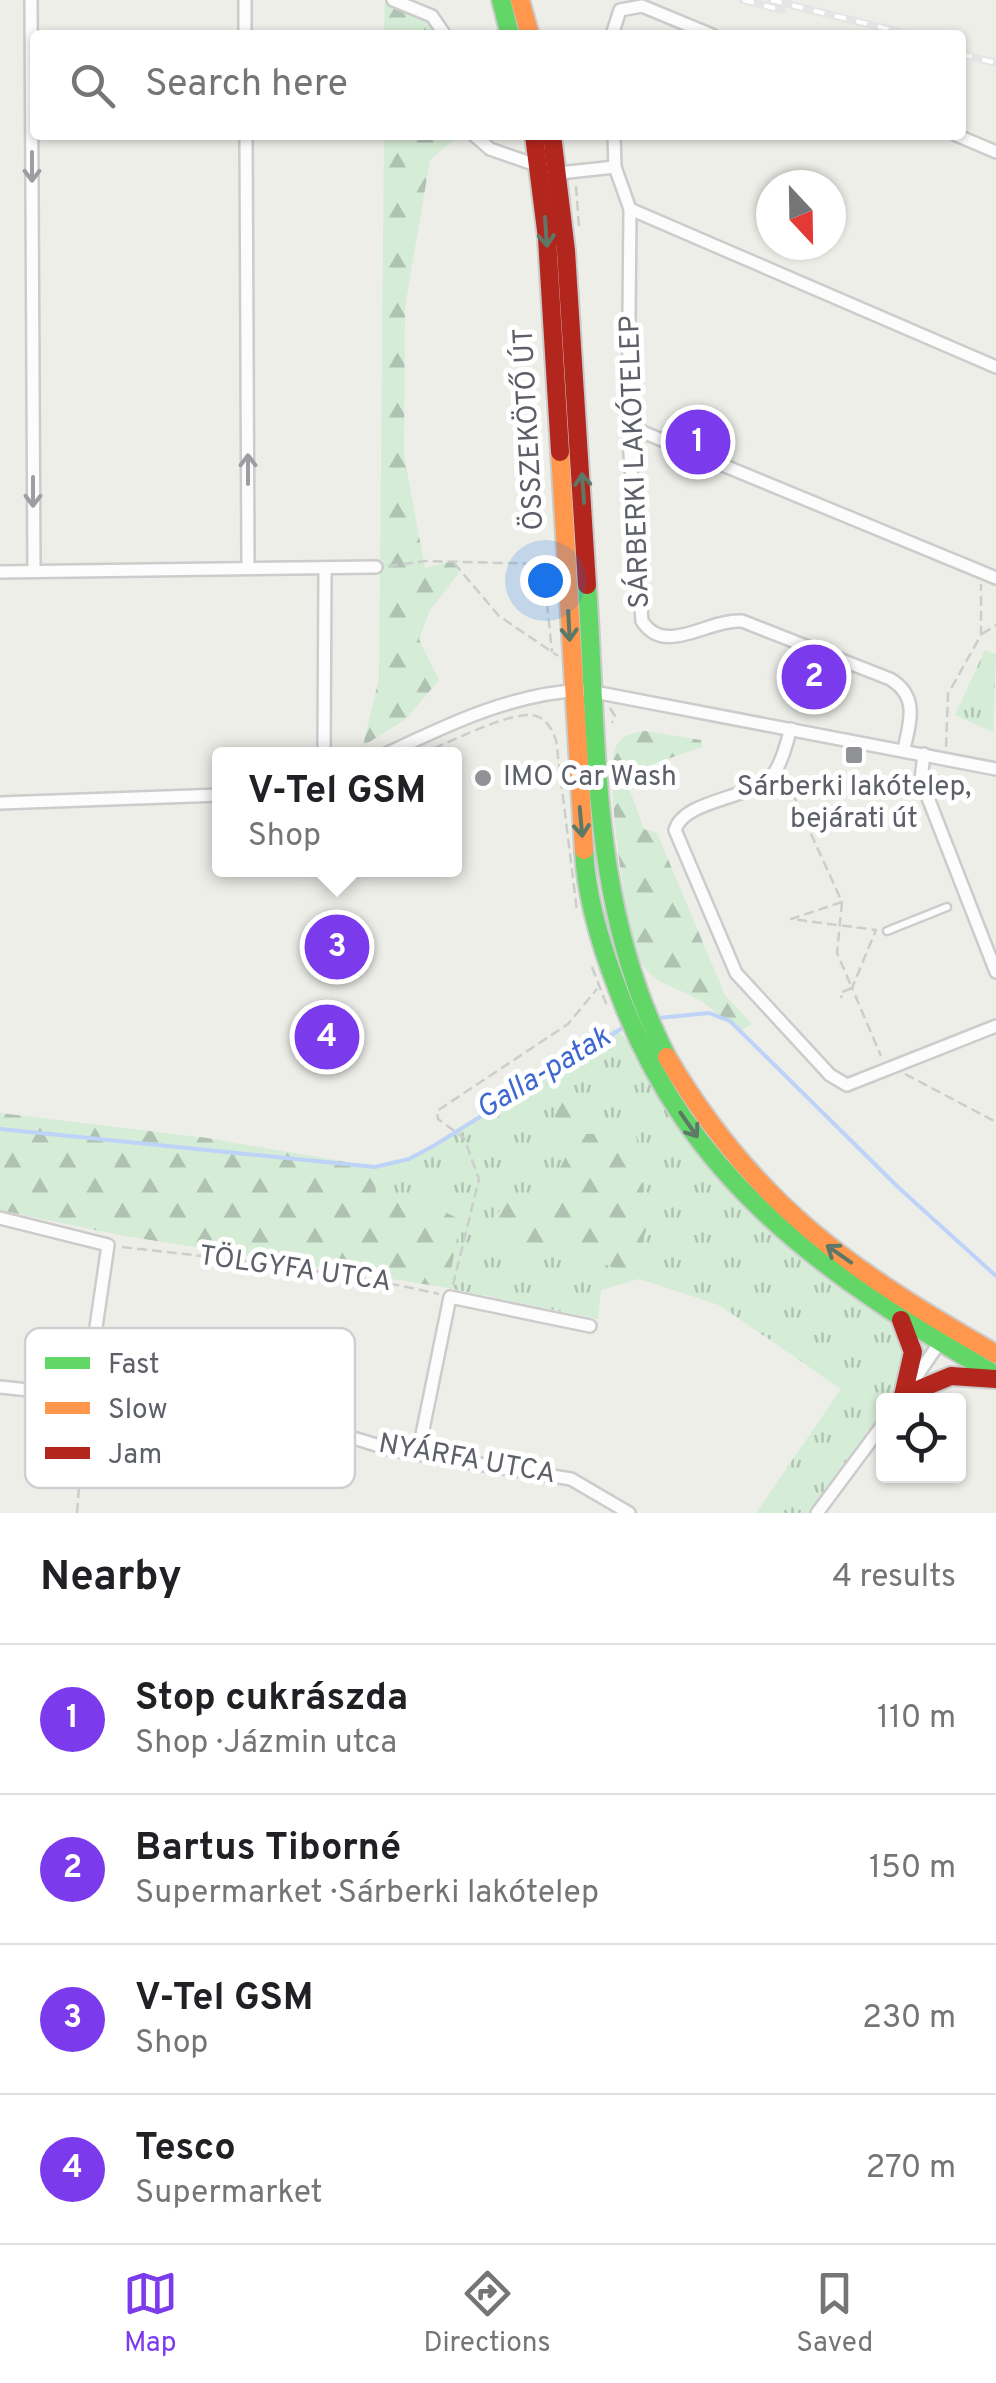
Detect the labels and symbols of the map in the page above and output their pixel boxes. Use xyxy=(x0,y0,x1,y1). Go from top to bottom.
one-way arrow xyxy=(22,150,42,183)
north arrow xyxy=(756,170,846,260)
one-way arrow xyxy=(537,215,556,247)
street label: SÁRBERKI LAKÓTELEP xyxy=(611,315,659,609)
street label: ÖSSZEKÖTŐ ÚT xyxy=(505,327,553,531)
pin: 1 xyxy=(666,404,730,480)
one-way arrow xyxy=(238,454,258,486)
one-way arrow xyxy=(573,472,592,504)
one-way arrow xyxy=(24,476,42,508)
your location xyxy=(520,555,571,606)
one-way arrow xyxy=(560,609,579,641)
pin: 2 xyxy=(782,640,846,714)
marker: Sárberki lakótelep, bejárati út xyxy=(843,744,865,766)
place label: IMO Car Wash xyxy=(503,760,677,796)
marker: IMO Car Wash xyxy=(472,767,494,789)
place label: Sárberki lakótelep, bejárati út xyxy=(737,770,971,838)
one-way arrow xyxy=(572,806,591,838)
pin: 3 xyxy=(304,910,370,984)
pin: 4 xyxy=(294,1000,360,1074)
water label: Galla-patak xyxy=(470,1019,618,1128)
one-way arrow xyxy=(678,1111,699,1139)
street label: TÖLGYFA UTCA xyxy=(196,1237,394,1301)
one-way arrow xyxy=(826,1244,854,1265)
legend xyxy=(25,1328,355,1488)
text: Fast xyxy=(108,1348,160,1384)
text: Slow xyxy=(108,1393,167,1429)
street label: NYÁRFA UTCA xyxy=(376,1425,559,1493)
text: Jam xyxy=(108,1438,162,1474)

